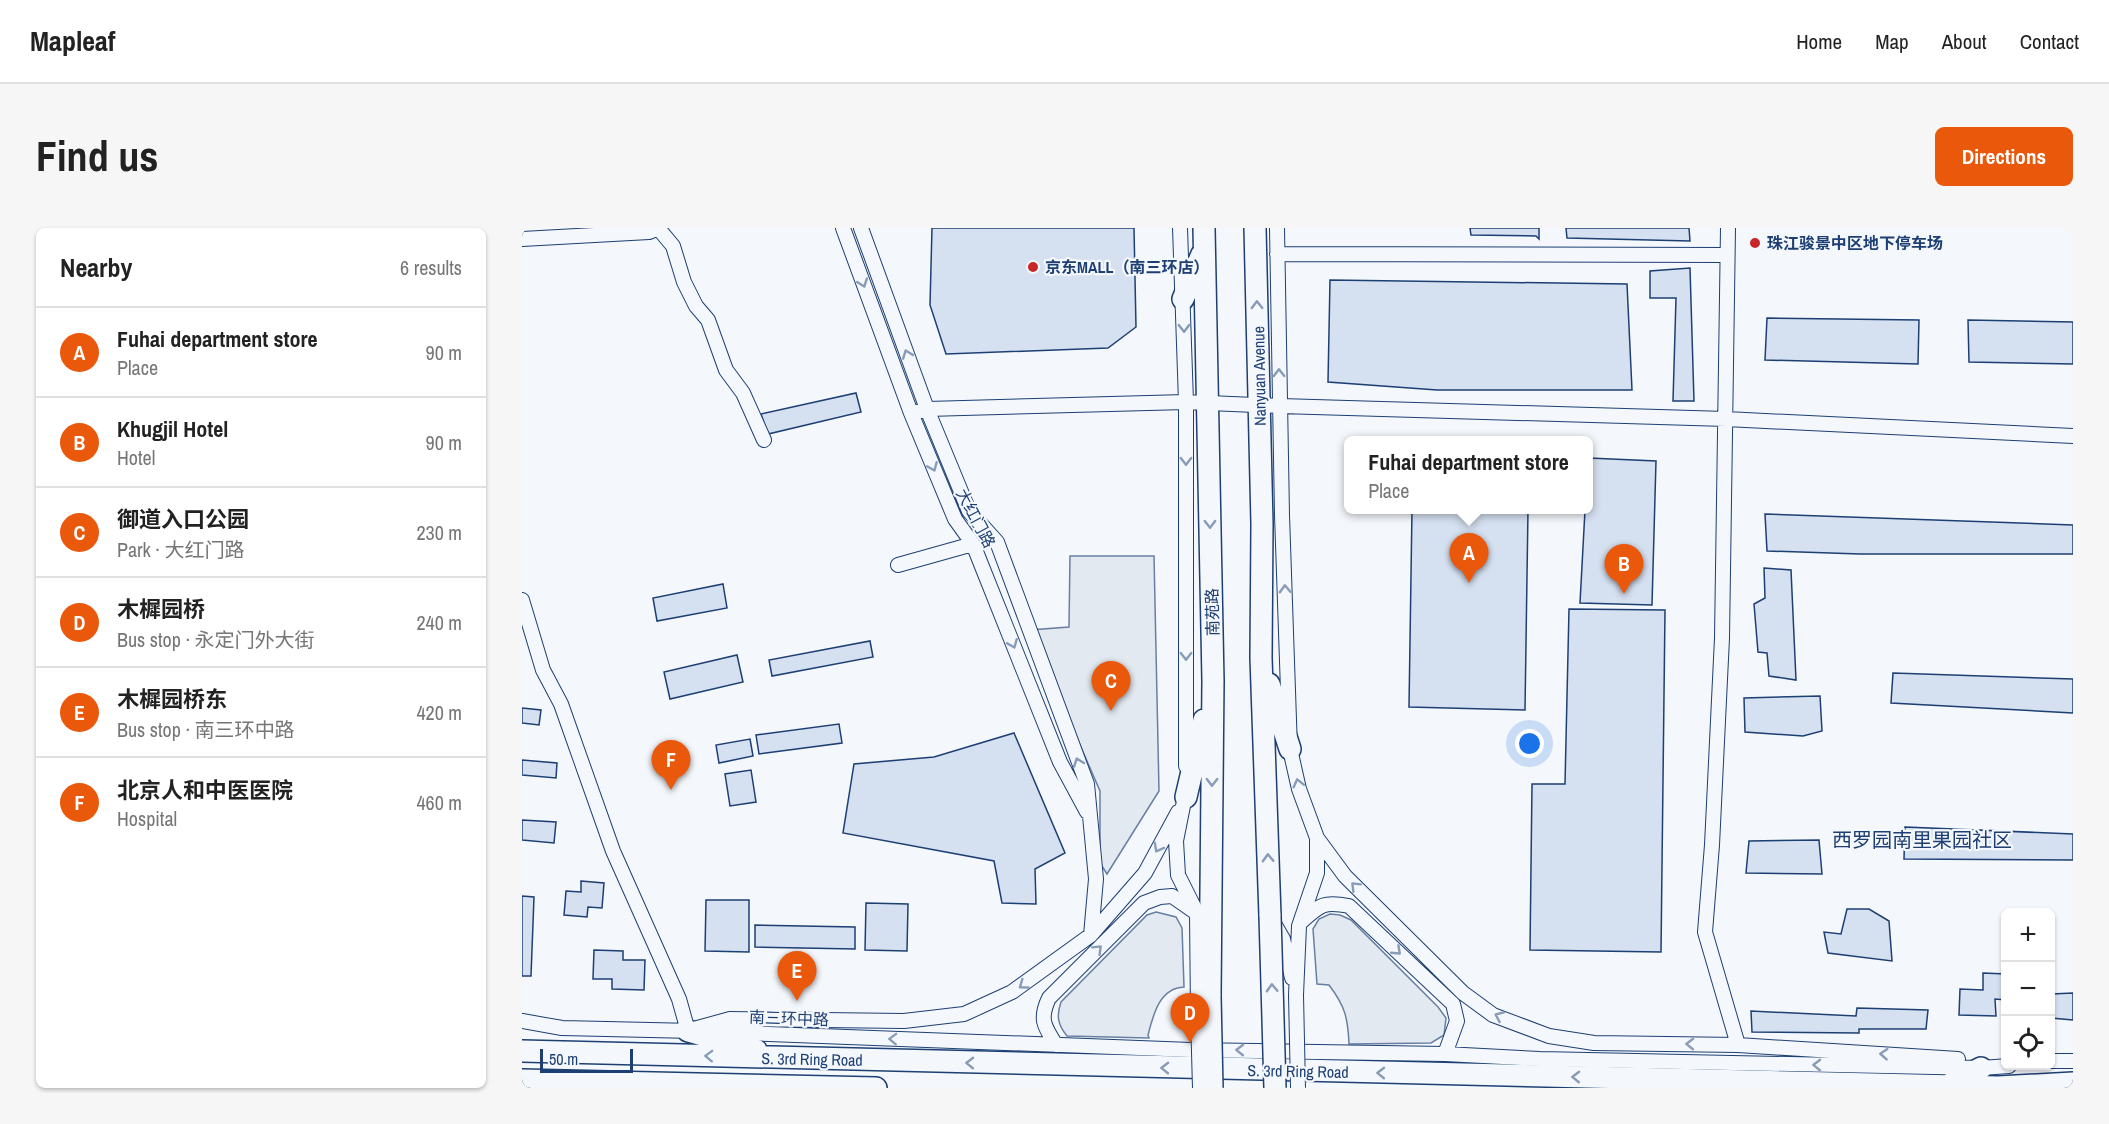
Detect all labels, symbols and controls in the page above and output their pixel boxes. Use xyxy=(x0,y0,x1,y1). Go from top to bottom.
text: Mapleaf xyxy=(30,22,115,60)
text: Home xyxy=(1796,27,1842,56)
text: Map xyxy=(1875,27,1909,56)
text: About xyxy=(1942,27,1987,56)
text: Contact xyxy=(2020,27,2079,56)
button: Directions xyxy=(1935,127,2073,186)
text: Find us xyxy=(36,128,158,184)
place label: 珠江骏景中区地下停车场 xyxy=(1767,232,1943,254)
marker: 珠江骏景中区地下停车场 xyxy=(1748,236,1762,250)
text: Nearby xyxy=(60,250,132,285)
text: 6 results xyxy=(400,254,462,281)
place label: 京东MALL（南三环店） xyxy=(1045,256,1209,278)
marker: 京东MALL（南三环店） xyxy=(1026,260,1040,274)
one-way arrow xyxy=(856,277,869,288)
one-way arrow xyxy=(1251,300,1263,309)
text: Fuhai department store xyxy=(117,324,318,354)
one-way arrow xyxy=(1178,324,1190,333)
street label: Nanyuan Avenue xyxy=(1247,326,1271,426)
text: A xyxy=(74,339,85,366)
text: 90 m xyxy=(426,339,462,366)
one-way arrow xyxy=(901,349,914,360)
text: Place xyxy=(117,354,158,381)
one-way arrow xyxy=(1273,368,1285,377)
text: Khugjil Hotel xyxy=(117,414,228,444)
text: B xyxy=(74,429,85,456)
text: 90 m xyxy=(426,429,462,456)
popup xyxy=(1344,436,1593,514)
text: Hotel xyxy=(117,444,155,471)
text: Fuhai department store xyxy=(1368,447,1569,477)
one-way arrow xyxy=(1180,456,1192,465)
one-way arrow xyxy=(926,461,938,472)
text: Place xyxy=(1368,477,1409,504)
street label: 大红门路 xyxy=(951,485,1001,551)
text: 御道入口公园 xyxy=(117,504,249,534)
text: C xyxy=(74,519,85,546)
text: 230 m xyxy=(416,519,462,546)
one-way arrow xyxy=(1204,519,1217,528)
pin: A xyxy=(1450,534,1488,583)
text: Park · 大红门路 xyxy=(117,536,244,563)
pin: B xyxy=(1604,544,1644,594)
one-way arrow xyxy=(1278,584,1291,593)
street label: 南苑路 xyxy=(1201,588,1223,636)
text: 木樨园桥 xyxy=(117,594,205,624)
text: D xyxy=(74,609,85,636)
text: 240 m xyxy=(416,609,462,636)
text: Bus stop · 永定门外大街 xyxy=(117,626,315,653)
one-way arrow xyxy=(1006,638,1018,649)
one-way arrow xyxy=(1180,651,1192,660)
pin: C xyxy=(1092,662,1130,711)
text: 木樨园桥东 xyxy=(117,684,227,714)
text: E xyxy=(74,699,85,726)
text: 420 m xyxy=(416,699,462,726)
text: Bus stop · 南三环中路 xyxy=(117,716,295,743)
your location xyxy=(1515,729,1544,758)
pin: F xyxy=(652,740,690,790)
one-way arrow xyxy=(1073,757,1086,767)
text: 北京人和中医医院 xyxy=(117,775,293,805)
one-way arrow xyxy=(1206,777,1218,786)
one-way arrow xyxy=(1293,778,1305,789)
text: F xyxy=(74,789,85,816)
text: 460 m xyxy=(416,789,462,816)
text: Hospital xyxy=(117,805,177,832)
district label: 西罗园南里果园社区 xyxy=(1832,826,2012,853)
one-way arrow xyxy=(1154,842,1165,852)
one-way arrow xyxy=(1261,853,1274,862)
one-way arrow xyxy=(1352,882,1362,893)
map controls xyxy=(2001,908,2055,1070)
button: + xyxy=(2001,908,2055,962)
one-way arrow xyxy=(1391,944,1401,955)
one-way arrow xyxy=(1092,945,1102,956)
pin: E xyxy=(778,952,816,1001)
button: − xyxy=(2001,962,2055,1016)
one-way arrow xyxy=(1018,978,1029,989)
one-way arrow xyxy=(1265,983,1278,992)
pin: D xyxy=(1170,994,1210,1043)
street label: 南三环中路 xyxy=(749,1006,829,1030)
one-way arrow xyxy=(1494,1012,1505,1024)
button: locate xyxy=(2001,1016,2055,1070)
one-way arrow xyxy=(888,1032,897,1045)
one-way arrow xyxy=(1685,1038,1694,1050)
one-way arrow xyxy=(1235,1044,1244,1056)
scale bar xyxy=(540,1046,633,1074)
street label: S. 3rd Ring Road xyxy=(761,1047,863,1071)
text: 50 m xyxy=(549,1048,578,1070)
one-way arrow xyxy=(1880,1048,1889,1061)
one-way arrow xyxy=(704,1050,713,1063)
one-way arrow xyxy=(966,1057,975,1069)
street label: S. 3rd Ring Road xyxy=(1247,1059,1349,1083)
one-way arrow xyxy=(1813,1059,1822,1071)
one-way arrow xyxy=(1161,1062,1170,1074)
one-way arrow xyxy=(1377,1067,1386,1079)
one-way arrow xyxy=(1572,1071,1581,1083)

